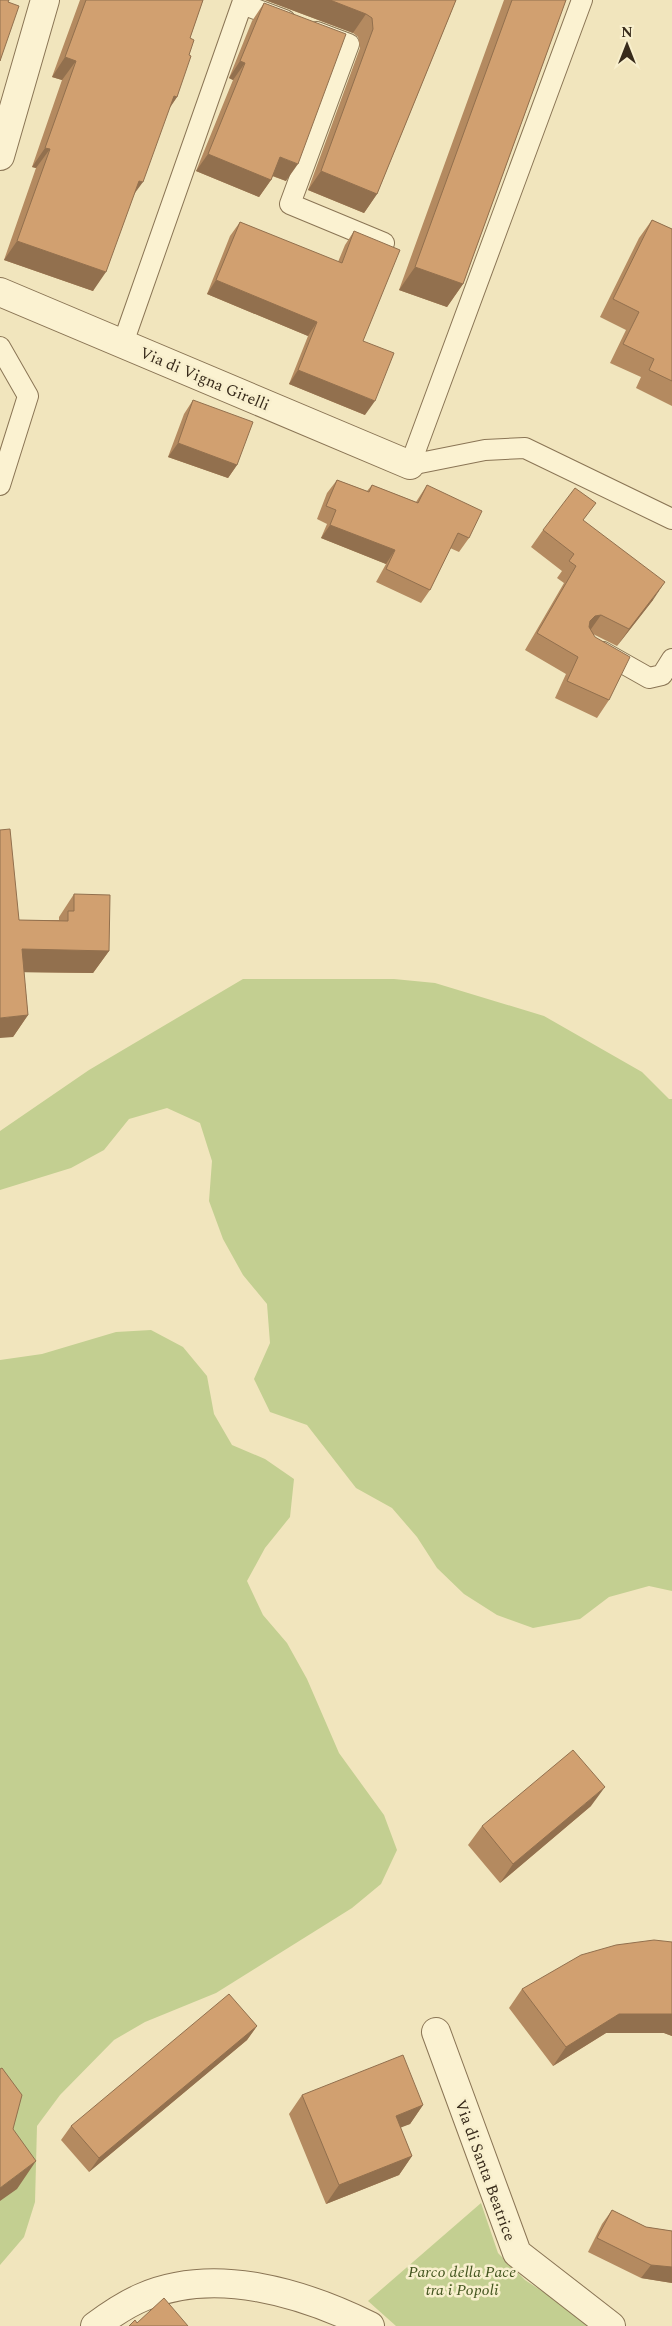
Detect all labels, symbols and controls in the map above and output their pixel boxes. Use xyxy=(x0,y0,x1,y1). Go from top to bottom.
north arrow xyxy=(602,20,652,70)
text: N xyxy=(621,22,633,43)
street label: Via di Vigna Girelli xyxy=(136,341,273,417)
street label: Via di Santa Beatrice xyxy=(448,2096,522,2244)
park label: Parco della Pace tra i Popoli xyxy=(408,2260,516,2302)

